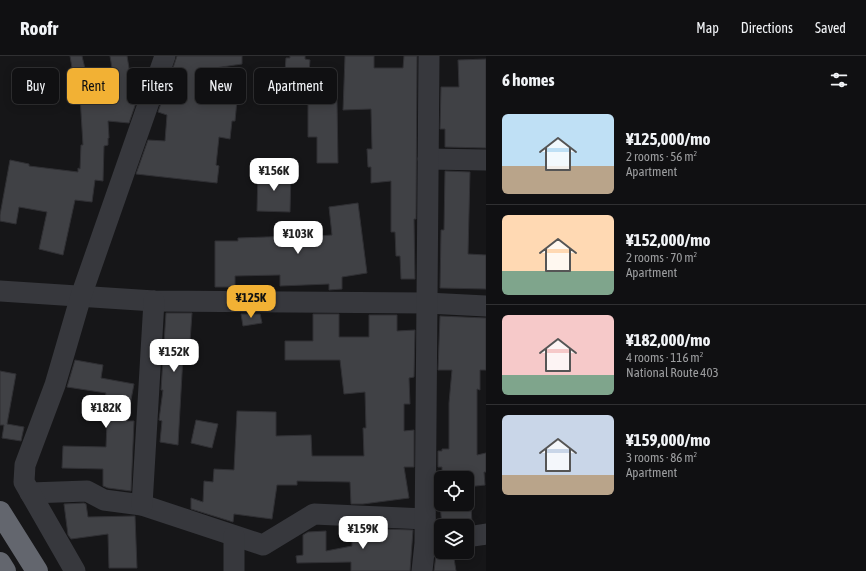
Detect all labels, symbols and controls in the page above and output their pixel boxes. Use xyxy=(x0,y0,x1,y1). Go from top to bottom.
text: Roofr xyxy=(20,17,58,39)
text: Map xyxy=(696,20,719,36)
text: Directions xyxy=(741,20,793,36)
text: Saved xyxy=(815,20,846,36)
chip: Buy xyxy=(12,68,59,104)
chip: Rent xyxy=(67,68,119,104)
chip: Filters xyxy=(127,68,187,104)
chip: New xyxy=(195,68,246,104)
chip: Apartment xyxy=(254,68,337,104)
icon: filters xyxy=(828,69,850,91)
text: 6 homes xyxy=(502,70,555,90)
text: ¥125,000/mo xyxy=(626,129,711,149)
icon: home xyxy=(534,130,582,178)
text: 2 rooms · 56 m² xyxy=(626,149,697,164)
pin: ¥156K xyxy=(246,158,302,192)
text: ¥156K xyxy=(259,163,289,178)
text: Apartment xyxy=(626,164,677,179)
pin: ¥103K xyxy=(270,221,326,255)
text: ¥103K xyxy=(283,226,313,241)
text: ¥152,000/mo xyxy=(626,230,711,250)
icon: home xyxy=(534,231,582,279)
text: 2 rooms · 70 m² xyxy=(626,250,697,265)
text: Apartment xyxy=(626,265,677,280)
pin: ¥125K xyxy=(223,285,279,319)
text: ¥125K xyxy=(236,290,266,305)
text: ¥182,000/mo xyxy=(626,330,711,350)
icon: home xyxy=(534,331,582,379)
pin: ¥152K xyxy=(146,339,202,373)
text: ¥152K xyxy=(159,344,189,359)
text: 4 rooms · 116 m² xyxy=(626,350,703,365)
text: National Route 403 xyxy=(626,365,719,380)
pin: ¥182K xyxy=(78,395,134,429)
text: ¥182K xyxy=(91,400,121,415)
text: ¥159,000/mo xyxy=(626,430,711,450)
icon: home xyxy=(534,431,582,479)
text: 3 rooms · 86 m² xyxy=(626,450,697,465)
text: Apartment xyxy=(626,465,677,480)
map controls xyxy=(434,471,474,559)
button: locate xyxy=(434,471,474,511)
pin: ¥159K xyxy=(335,516,391,550)
button: layers xyxy=(434,519,474,559)
text: ¥159K xyxy=(348,521,378,536)

